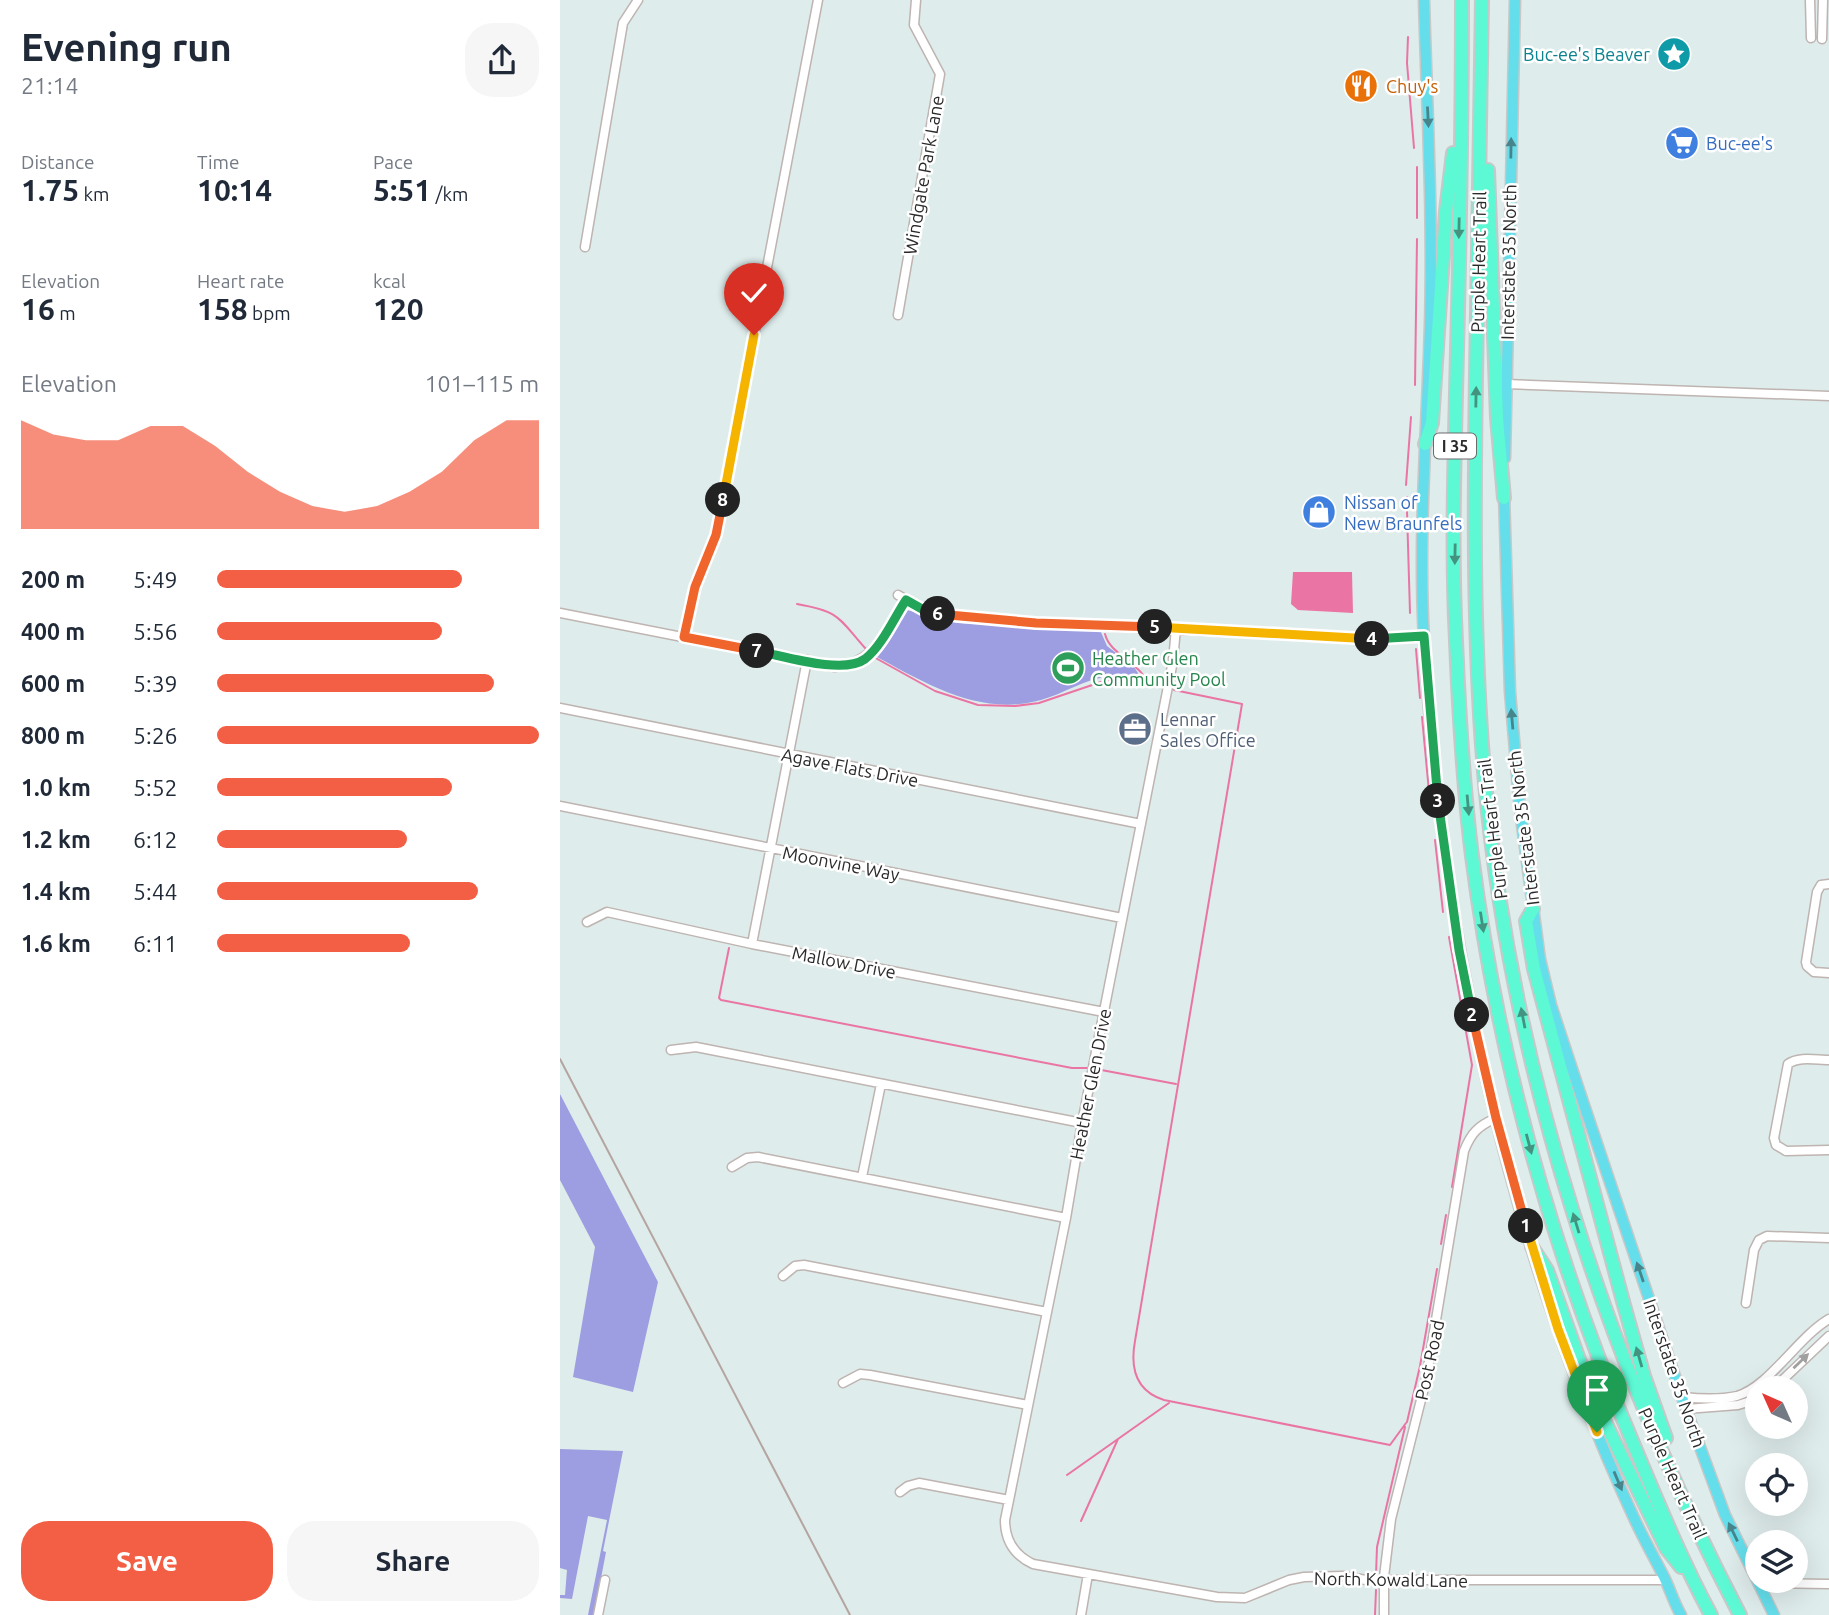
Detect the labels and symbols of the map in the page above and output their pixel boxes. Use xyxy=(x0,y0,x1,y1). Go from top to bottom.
place icon: Buc-ee's Beaver xyxy=(1655,35,1693,73)
place label: Buc-ee's Beaver xyxy=(1523,44,1650,64)
restaurant icon: Chuy's xyxy=(1342,67,1380,105)
place label: Chuy's xyxy=(1386,76,1439,96)
street label: Windgate Park Lane xyxy=(899,94,947,256)
one-way arrow xyxy=(1423,106,1434,128)
supermarket icon: Buc-ee's xyxy=(1663,124,1701,162)
place label: Buc-ee's xyxy=(1706,133,1773,153)
one-way arrow xyxy=(1505,137,1516,159)
street label: Interstate 35 North xyxy=(1497,184,1519,340)
street label: Purple Heart Trail xyxy=(1467,191,1489,333)
one-way arrow xyxy=(1454,217,1465,239)
pin xyxy=(724,263,784,335)
one-way arrow xyxy=(1470,385,1482,407)
road number: I 35 xyxy=(1434,434,1476,458)
pin: 8 xyxy=(706,482,740,518)
place label: Nissan of New Braunfels xyxy=(1344,492,1462,533)
shop icon: Nissan of New Braunfels xyxy=(1300,493,1338,531)
one-way arrow xyxy=(1449,543,1460,565)
pin: 6 xyxy=(920,596,956,632)
pin: 5 xyxy=(1138,610,1172,644)
pin: 4 xyxy=(1354,622,1390,656)
pin: 7 xyxy=(740,634,774,668)
place label: Heather Glen Community Pool xyxy=(1092,648,1226,689)
sports icon: Heather Glen Community Pool xyxy=(1049,649,1087,687)
one-way arrow xyxy=(1506,707,1517,729)
place label: Lennar Sales Office xyxy=(1160,709,1256,750)
office icon: Lennar Sales Office xyxy=(1116,710,1154,748)
street label: Agave Flats Drive xyxy=(780,744,920,790)
street label: Interstate 35 North xyxy=(1504,749,1542,907)
street label: Purple Heart Trail xyxy=(1473,757,1511,900)
pin: 3 xyxy=(1420,784,1456,818)
one-way arrow xyxy=(1463,794,1474,816)
street label: Moonvine Way xyxy=(781,842,901,884)
one-way arrow xyxy=(1477,911,1488,933)
street label: Mallow Drive xyxy=(790,942,898,982)
pin: 2 xyxy=(1454,998,1490,1032)
street label: Heather Glen Drive xyxy=(1066,1007,1114,1161)
one-way arrow xyxy=(1517,1007,1528,1029)
one-way arrow xyxy=(1525,1134,1535,1155)
pin: 1 xyxy=(1508,1208,1544,1244)
one-way arrow xyxy=(1570,1212,1581,1233)
one-way arrow xyxy=(1634,1261,1645,1282)
street label: Interstate 35 North xyxy=(1640,1296,1710,1450)
street label: Post Road xyxy=(1411,1318,1447,1402)
one-way arrow xyxy=(1633,1347,1643,1368)
one-way arrow xyxy=(1792,1354,1809,1370)
pin xyxy=(1567,1360,1627,1432)
north arrow xyxy=(1745,1376,1808,1438)
street label: Purple Heart Trail xyxy=(1635,1404,1711,1542)
one-way arrow xyxy=(1613,1471,1624,1492)
one-way arrow xyxy=(1727,1522,1739,1542)
street label: North Kowald Lane xyxy=(1314,1568,1468,1590)

